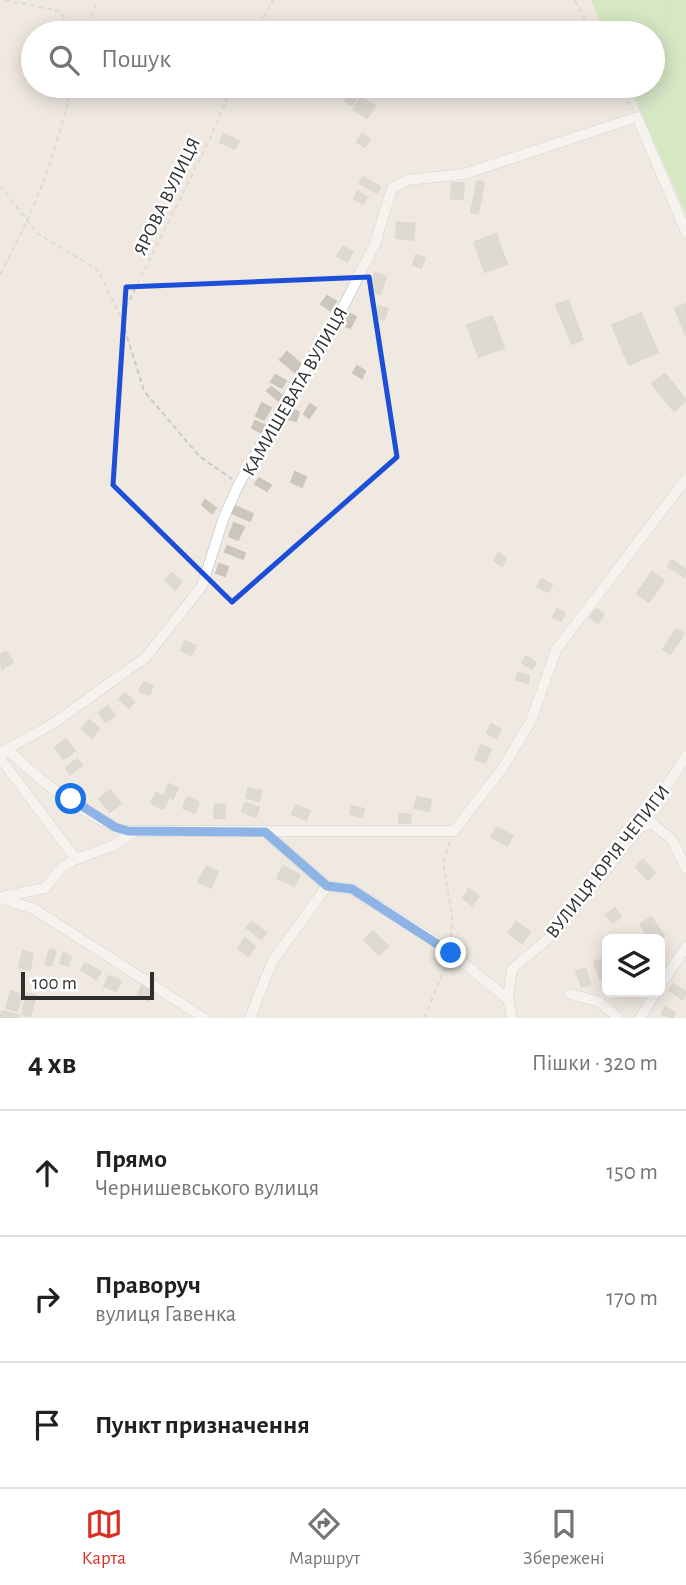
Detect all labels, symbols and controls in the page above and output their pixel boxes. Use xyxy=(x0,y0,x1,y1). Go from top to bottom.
search box xyxy=(21,21,665,98)
icon: search xyxy=(45,41,83,79)
text: Пошук xyxy=(101,46,171,72)
street label: ЯРОВА ВУЛИЦЯ xyxy=(131,135,204,259)
street label: КАМИШЕВАТА ВУЛИЦЯ xyxy=(239,304,351,479)
street label: ВУЛИЦЯ ЮРІЯ ЧЕПИГИ xyxy=(543,782,674,942)
route start xyxy=(55,783,86,814)
map controls xyxy=(602,934,665,997)
button: layers xyxy=(602,934,665,997)
route end xyxy=(435,937,466,968)
scale bar xyxy=(21,969,154,1001)
text: 100 m xyxy=(32,974,77,993)
text: 4 хв xyxy=(28,1049,76,1079)
text: Пішки · 320 m xyxy=(532,1052,658,1075)
text: Прямо xyxy=(95,1146,167,1172)
icon: ahead xyxy=(28,1154,66,1192)
text: 150 m xyxy=(606,1161,658,1184)
text: Чернишевського вулиця xyxy=(95,1177,319,1200)
text: Праворуч xyxy=(95,1272,201,1298)
icon: right xyxy=(28,1280,66,1318)
text: 170 m xyxy=(606,1287,658,1310)
text: вулиця Гавенка xyxy=(95,1303,236,1326)
icon: arrive xyxy=(28,1406,66,1444)
text: Пункт призначення xyxy=(95,1412,310,1438)
tab: Карта xyxy=(81,1505,126,1570)
tab: Маршрут xyxy=(289,1505,360,1570)
tab: Збережені xyxy=(523,1505,605,1570)

